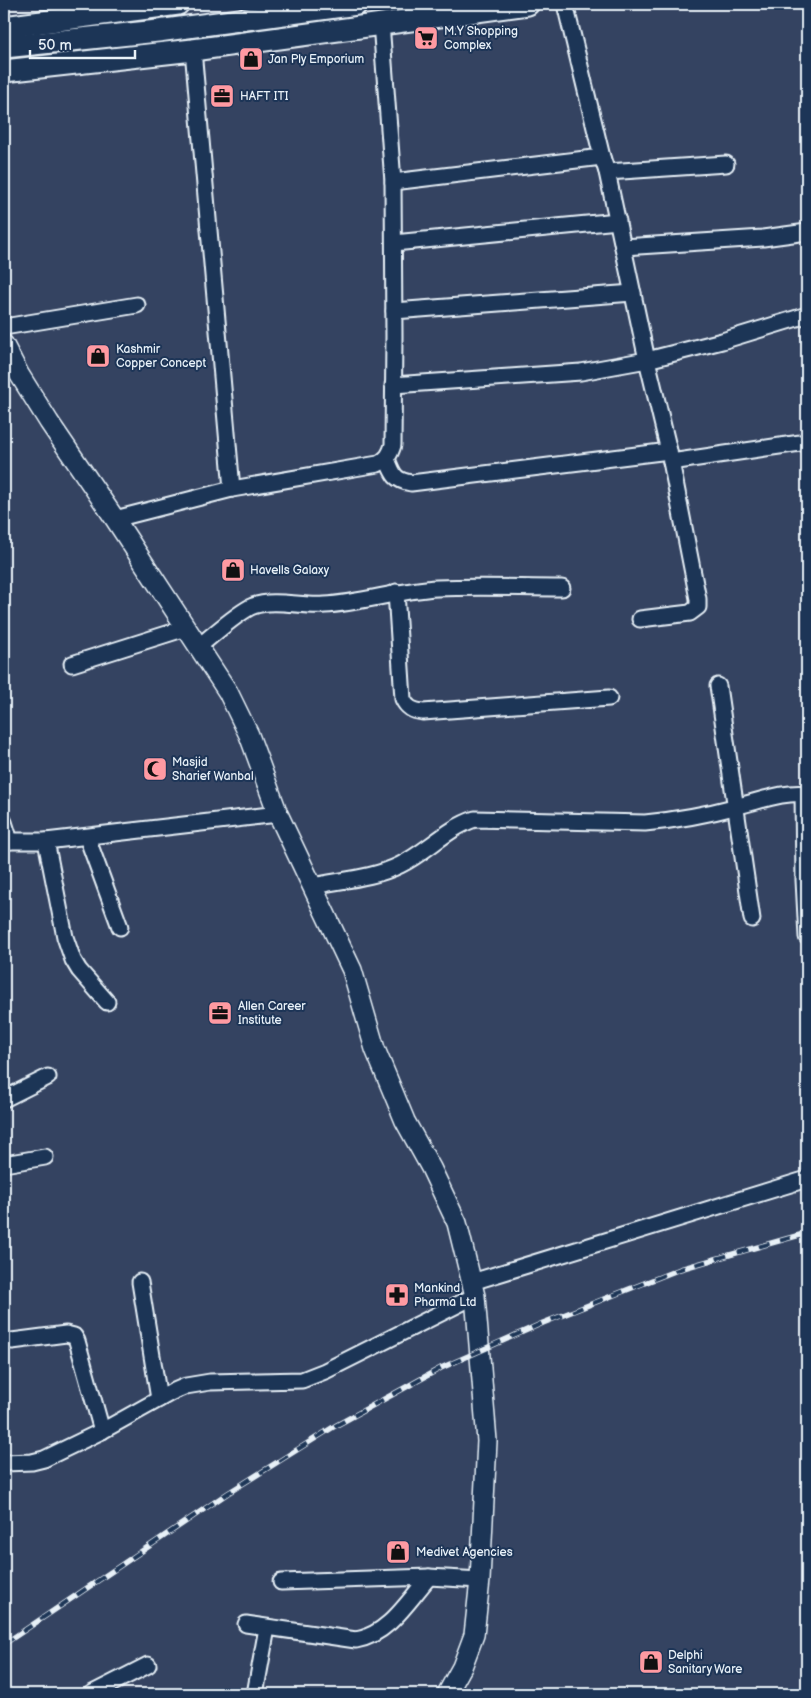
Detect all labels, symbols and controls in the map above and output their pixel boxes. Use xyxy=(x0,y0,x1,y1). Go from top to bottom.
place label: M.Y Shopping Complex xyxy=(444,24,518,53)
supermarket icon: M.Y Shopping Complex xyxy=(413,25,439,51)
scale bar xyxy=(30,28,135,60)
text: 50 m xyxy=(38,36,72,55)
shop icon: Jan Ply Emporium xyxy=(238,46,264,72)
place label: Jan Ply Emporium xyxy=(268,52,364,67)
office icon: HAFT ITI xyxy=(209,83,235,109)
place label: HAFT ITI xyxy=(240,89,289,104)
place label: Kashmir Copper Concept xyxy=(116,342,206,371)
shop icon: Kashmir Copper Concept xyxy=(85,343,111,369)
shop icon: Havells Galaxy xyxy=(220,557,246,583)
place label: Havells Galaxy xyxy=(250,563,330,578)
place label: Masjid Sharief Wanbal xyxy=(172,755,254,784)
mosque icon: Masjid Sharief Wanbal xyxy=(142,756,168,782)
place label: Allen Career Institute xyxy=(238,999,306,1028)
office icon: Allen Career Institute xyxy=(207,1000,233,1026)
place label: Mankind Pharma Ltd xyxy=(414,1281,476,1310)
pharmacy icon: Mankind Pharma Ltd xyxy=(384,1282,410,1308)
shop icon: Medivet Agencies xyxy=(385,1539,411,1565)
place label: Medivet Agencies xyxy=(416,1545,513,1560)
place label: Delphi Sanitary Ware xyxy=(668,1648,742,1677)
shop icon: Delphi Sanitary Ware xyxy=(638,1649,664,1675)

